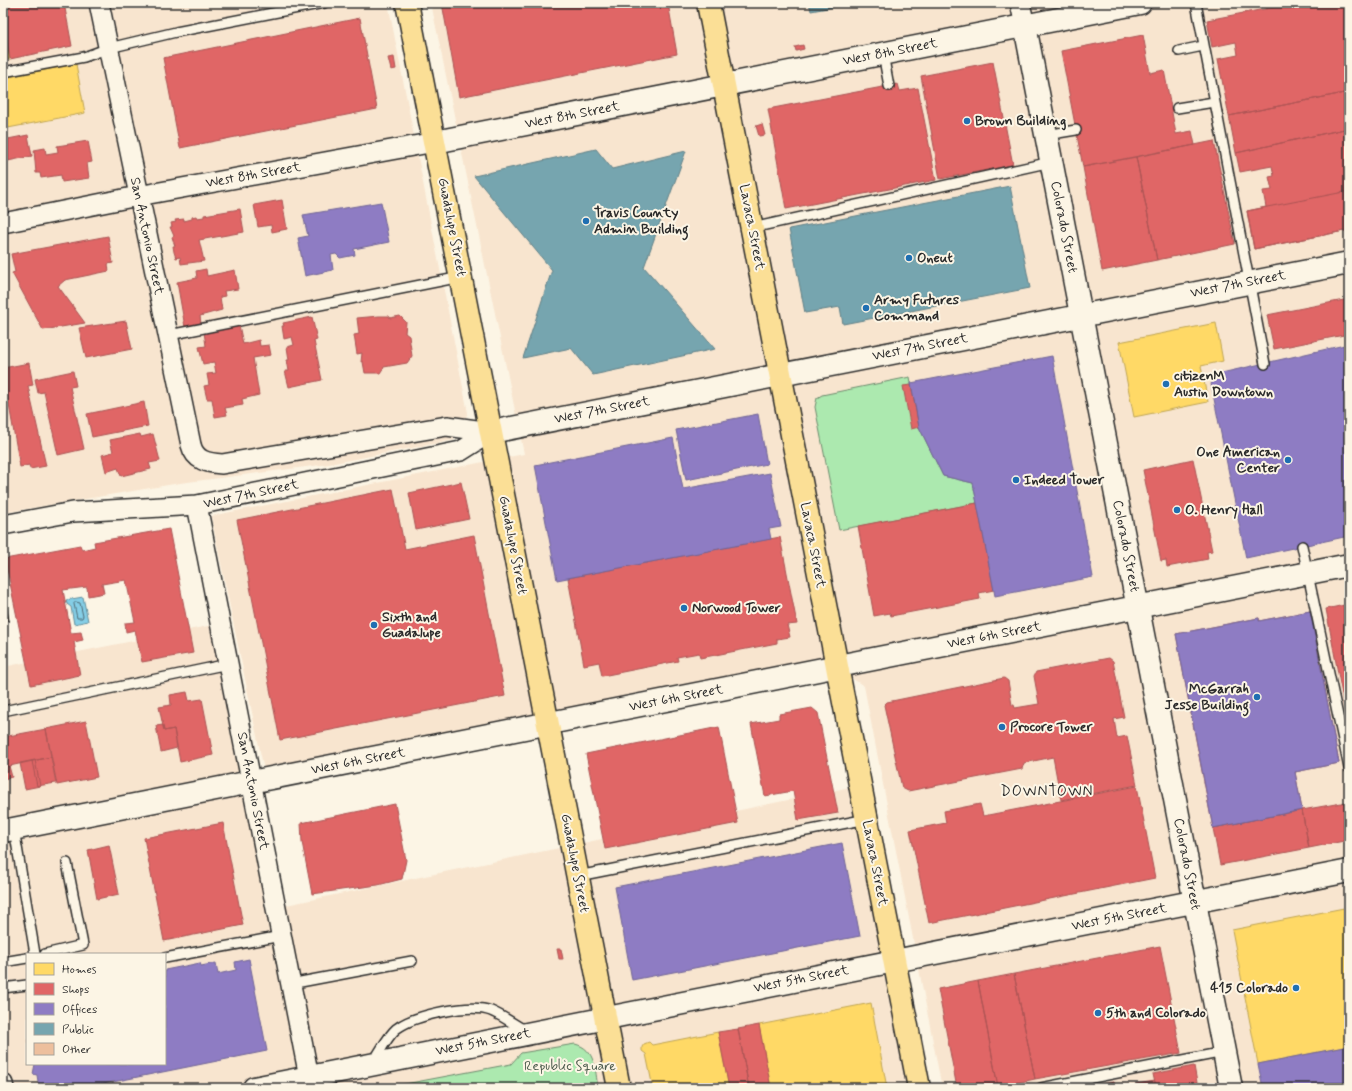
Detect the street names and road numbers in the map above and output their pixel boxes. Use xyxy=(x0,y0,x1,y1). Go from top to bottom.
street label: West 8th Street xyxy=(841,34,940,70)
street label: West 8th Street xyxy=(523,97,622,133)
street label: West 8th Street xyxy=(204,158,303,192)
street label: San Antonio Street xyxy=(126,176,168,297)
street label: Guadalupe Street xyxy=(434,176,470,278)
street label: Colorado Street xyxy=(1046,179,1082,275)
street label: Lavaca Street xyxy=(735,182,769,272)
street label: West 7th Street xyxy=(1189,266,1288,302)
street label: West 7th Street xyxy=(871,329,970,365)
street label: West 7th Street xyxy=(553,392,652,428)
street label: West 7th Street xyxy=(202,475,301,513)
street label: Guadalupe Street xyxy=(495,494,531,596)
street label: Colorado Street xyxy=(1108,498,1144,594)
street label: Lavaca Street xyxy=(796,500,830,590)
street label: West 6th Street xyxy=(946,617,1043,653)
street label: West 6th Street xyxy=(628,680,725,716)
street label: San Antonio Street xyxy=(233,731,273,852)
street label: West 6th Street xyxy=(310,743,407,779)
street label: Guadalupe Street xyxy=(557,812,593,914)
street label: Colorado Street xyxy=(1169,816,1205,912)
street label: Lavaca Street xyxy=(858,818,892,908)
street label: West 5th Street xyxy=(1070,899,1169,935)
street label: West 5th Street xyxy=(752,961,851,997)
street label: West 5th Street xyxy=(434,1024,533,1060)

